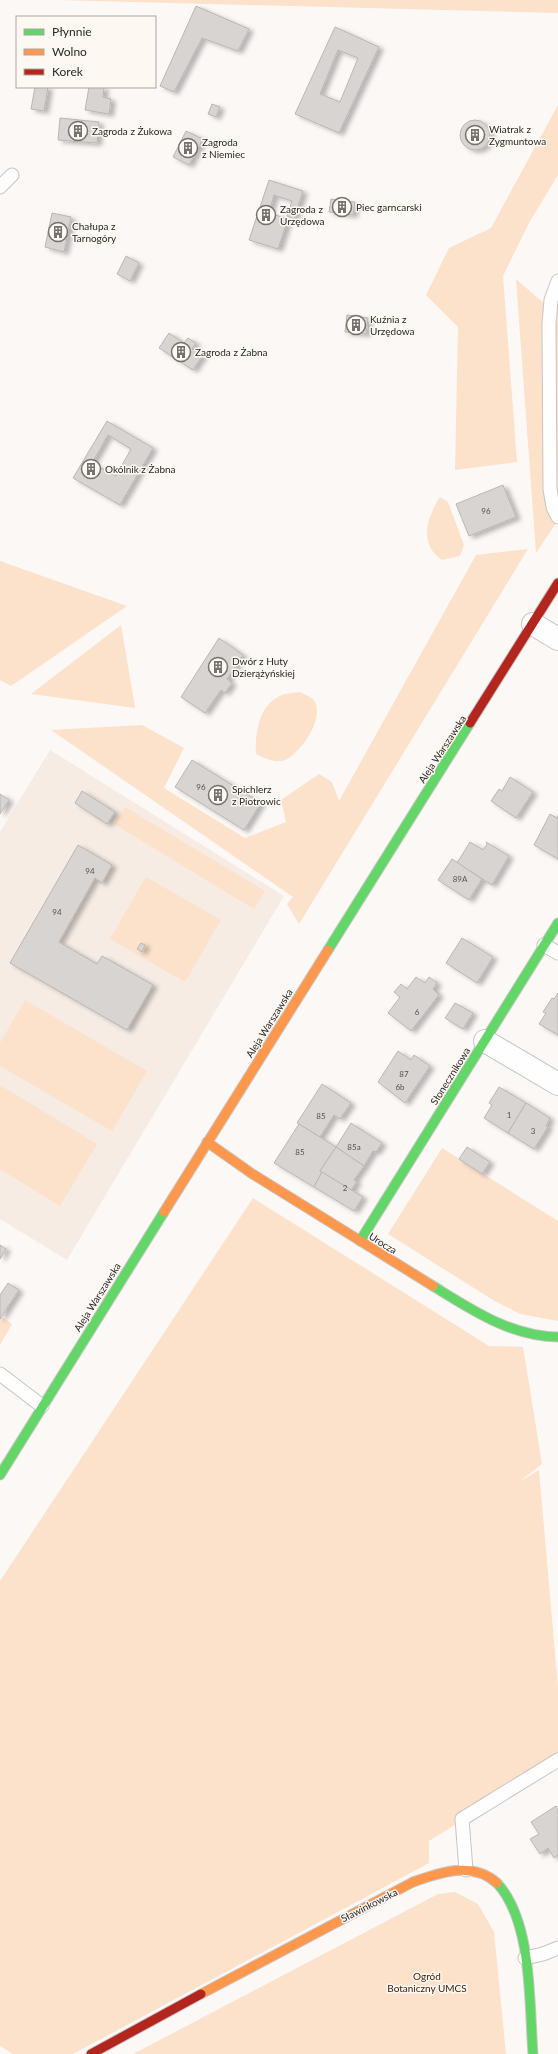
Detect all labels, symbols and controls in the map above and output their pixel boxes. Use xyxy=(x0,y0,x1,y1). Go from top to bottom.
legend xyxy=(16,16,156,88)
text: Płynnie xyxy=(52,24,92,39)
text: Wolno xyxy=(52,44,87,59)
text: Korek xyxy=(52,64,84,79)
building icon: Zagroda z Żukowa xyxy=(67,120,89,142)
place label: Wiatrak z Zygmuntowa xyxy=(489,123,546,147)
building icon: Wiatrak z Zygmuntowa xyxy=(464,124,486,146)
place label: Zagroda z Żukowa xyxy=(92,125,172,137)
place label: Zagroda z Niemiec xyxy=(202,136,245,160)
building icon: Zagroda z Niemiec xyxy=(177,137,199,159)
building icon: Piec garncarski xyxy=(331,196,353,218)
place label: Piec garncarski xyxy=(356,201,422,213)
place label: Zagroda z Urzędowa xyxy=(280,203,325,227)
building icon: Zagroda z Urzędowa xyxy=(255,204,277,226)
place label: Chałupa z Tarnogóry xyxy=(72,220,117,244)
building icon: Chałupa z Tarnogóry xyxy=(47,221,69,243)
place label: Kuźnia z Urzędowa xyxy=(370,313,415,337)
building icon: Kuźnia z Urzędowa xyxy=(345,314,367,336)
building icon: Zagroda z Żabna xyxy=(170,341,192,363)
place label: Zagroda z Żabna xyxy=(195,346,268,358)
building icon: Okólnik z Żabna xyxy=(80,458,102,480)
place label: Okólnik z Żabna xyxy=(105,463,176,475)
house number: 96 xyxy=(481,506,491,516)
place label: Dwór z Huty Dzierążyńskiej xyxy=(232,655,295,679)
building icon: Dwór z Huty Dzierążyńskiej xyxy=(207,656,229,678)
street label: Aleja Warszawska xyxy=(416,713,468,785)
house number: 96 xyxy=(196,782,206,792)
place label: Spichlerz z Piotrowic xyxy=(232,783,281,807)
building icon: Spichlerz z Piotrowic xyxy=(207,784,229,806)
house number: 94 xyxy=(85,866,95,876)
house number: 89A xyxy=(453,874,468,884)
house number: 94 xyxy=(52,907,62,917)
street label: Aleja Warszawska xyxy=(243,986,295,1059)
house number: 6 xyxy=(415,1007,420,1017)
street label: Słonecznikowa xyxy=(428,1045,472,1107)
house number: 87 xyxy=(399,1069,409,1079)
house number: 6b xyxy=(395,1082,405,1092)
house number: 1 xyxy=(507,1110,512,1120)
house number: 85 xyxy=(316,1111,326,1121)
house number: 3 xyxy=(531,1126,536,1136)
house number: 85a xyxy=(347,1142,361,1152)
house number: 85 xyxy=(295,1147,305,1157)
house number: 2 xyxy=(343,1183,348,1193)
street label: Urocza xyxy=(367,1230,399,1256)
street label: Aleja Warszawska xyxy=(71,1260,123,1333)
street label: Sławinkowska xyxy=(339,1886,399,1924)
park label: Ogród Botaniczny UMCS xyxy=(387,1970,467,1994)

